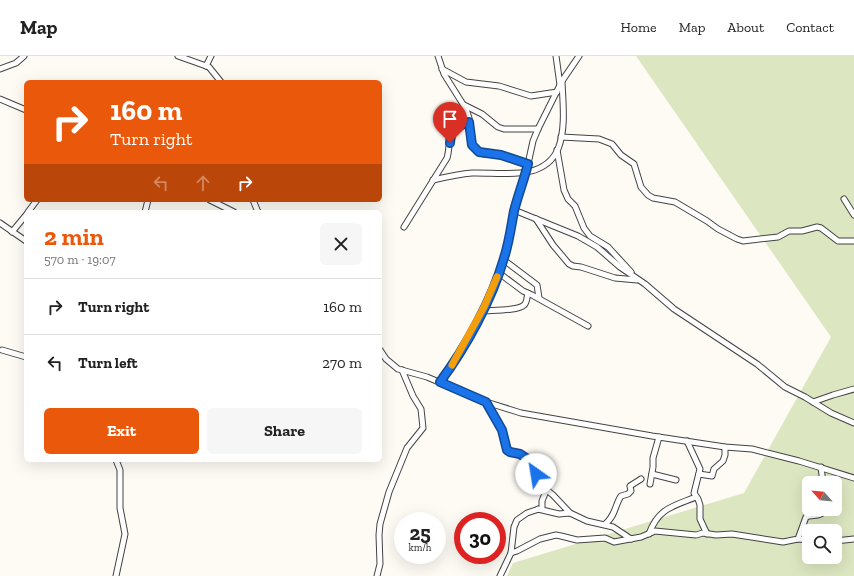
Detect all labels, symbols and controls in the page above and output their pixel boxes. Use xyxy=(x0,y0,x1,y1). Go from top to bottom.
text: Map xyxy=(20,16,57,39)
text: Home xyxy=(621,19,657,36)
text: Map xyxy=(679,19,705,36)
text: About xyxy=(727,19,764,36)
text: Contact xyxy=(786,19,834,36)
text: 160 m xyxy=(110,94,182,127)
icon: right xyxy=(44,96,96,148)
pin xyxy=(433,102,467,143)
icon: arrive xyxy=(439,108,461,130)
text: Turn right xyxy=(110,128,192,150)
icon: left xyxy=(150,172,172,194)
icon: ahead xyxy=(192,172,214,194)
icon: right xyxy=(234,172,256,194)
text: 2 min xyxy=(44,222,104,251)
button: close xyxy=(320,223,362,265)
text: 570 m · 19:07 xyxy=(44,252,116,267)
icon: right xyxy=(44,296,66,318)
text: Turn right xyxy=(78,298,149,316)
text: 160 m xyxy=(323,298,362,316)
icon: left xyxy=(44,352,66,374)
text: Turn left xyxy=(78,354,138,372)
text: 270 m xyxy=(322,354,362,372)
button: Exit xyxy=(44,408,199,454)
button: Share xyxy=(207,408,362,454)
position arrow xyxy=(515,453,557,495)
north arrow xyxy=(802,476,842,516)
map controls xyxy=(802,476,842,564)
speed limit sign: 30 xyxy=(454,512,506,564)
text: 25 xyxy=(409,521,431,545)
button: search xyxy=(802,524,842,564)
text: km/h xyxy=(409,542,431,554)

